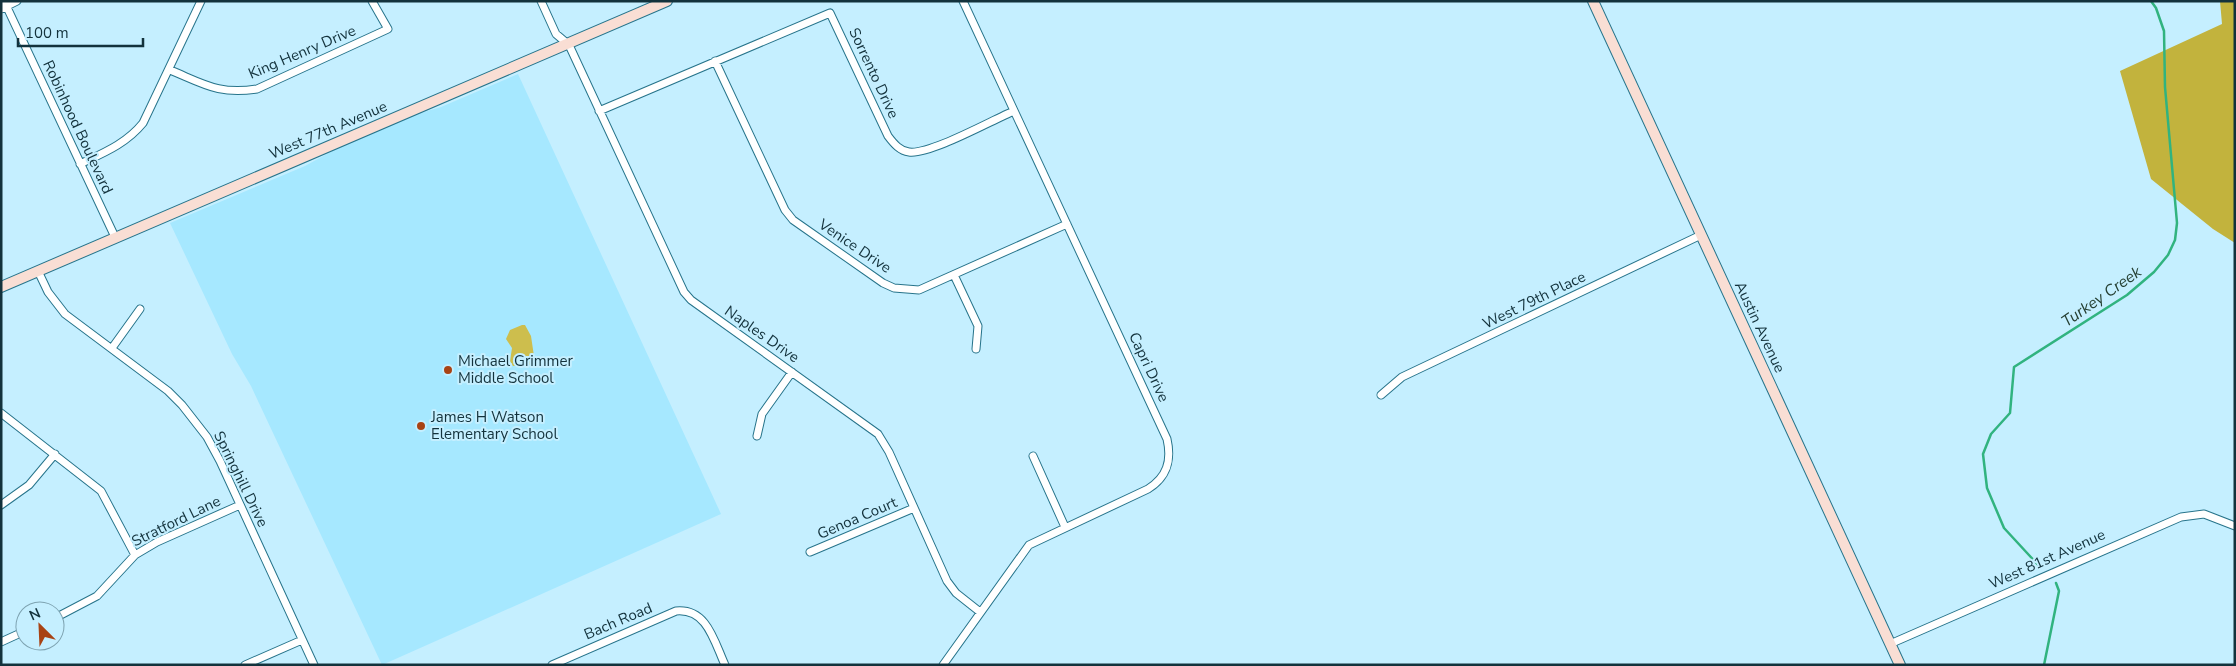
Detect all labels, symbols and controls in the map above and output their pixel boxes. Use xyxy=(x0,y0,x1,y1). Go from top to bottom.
scale bar xyxy=(18,15,142,47)
street label: King Henry Drive xyxy=(245,20,359,84)
text: 100 m xyxy=(25,23,69,43)
street label: Sorrento Drive xyxy=(844,25,904,121)
street label: Robinhood Boulevard xyxy=(38,57,118,197)
street label: West 77th Avenue xyxy=(266,96,390,164)
street label: Venice Drive xyxy=(814,214,895,278)
water label: Turkey Creek xyxy=(2057,261,2147,333)
street label: West 79th Place xyxy=(1479,266,1589,334)
street label: Austin Avenue xyxy=(1730,278,1790,376)
street label: Naples Drive xyxy=(721,301,803,367)
street label: Capri Drive xyxy=(1124,329,1174,405)
place label: Michael Grimmer Middle School xyxy=(458,351,573,388)
marker: Michael Grimmer Middle School xyxy=(442,364,454,376)
place label: James H Watson Elementary School xyxy=(430,407,558,444)
marker: James H Watson Elementary School xyxy=(415,420,427,432)
street label: Springhill Drive xyxy=(209,428,273,530)
street label: Stratford Lane xyxy=(128,491,224,551)
street label: Genoa Court xyxy=(814,492,901,544)
street label: West 81st Avenue xyxy=(1986,524,2108,594)
street label: Bach Road xyxy=(581,598,655,644)
north arrow xyxy=(15,601,65,651)
text: N xyxy=(26,604,44,625)

